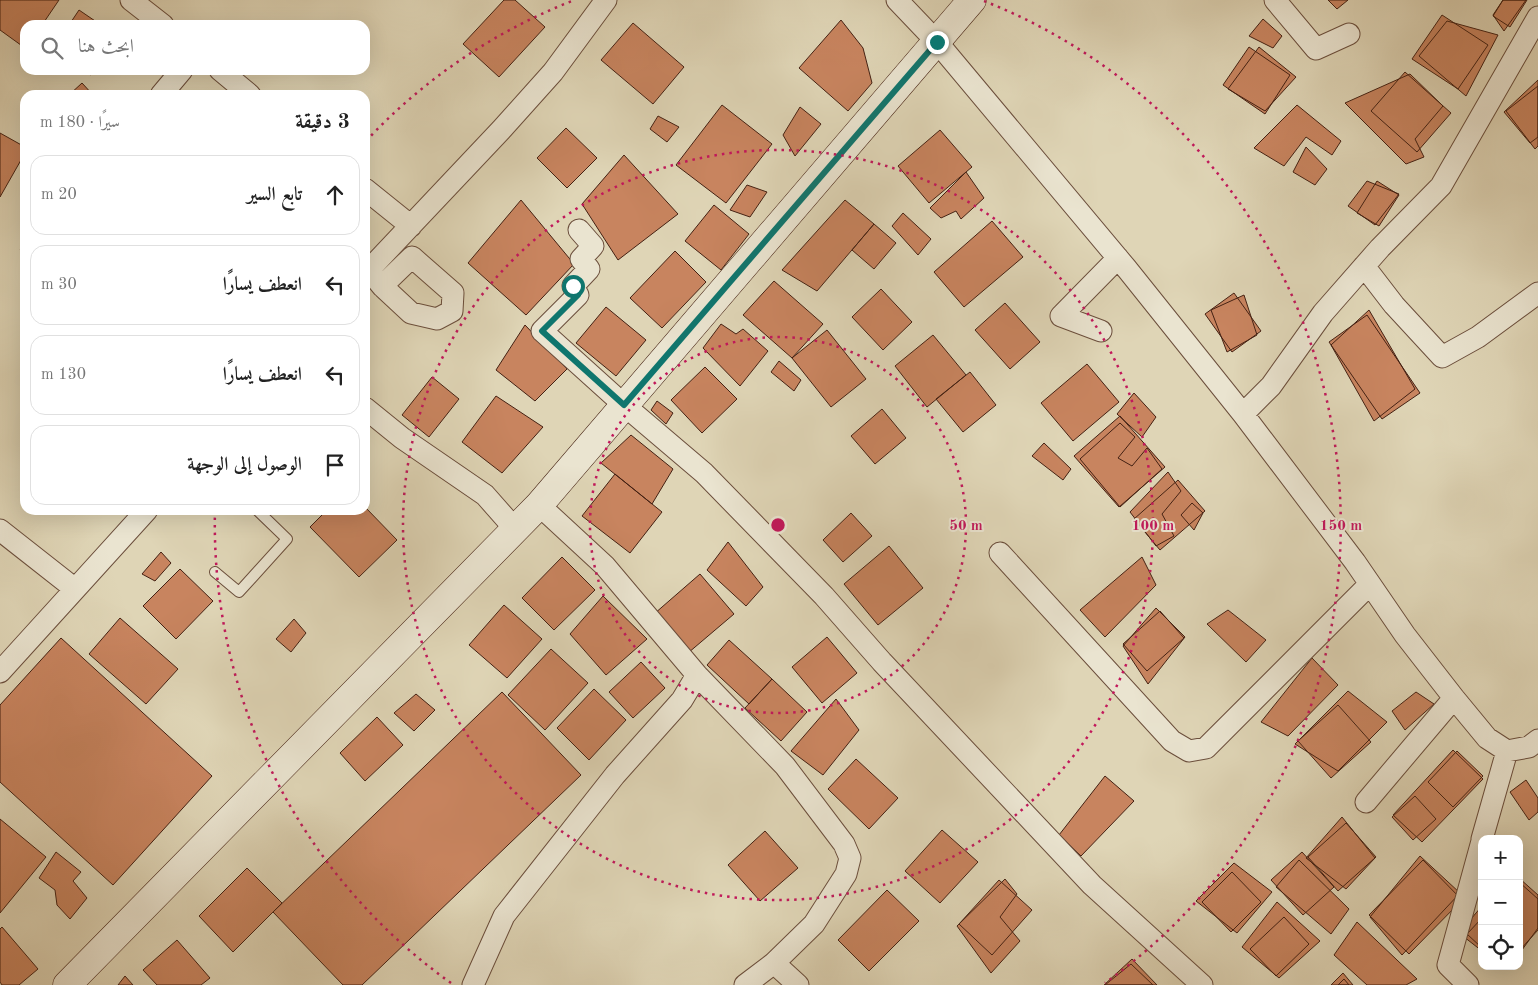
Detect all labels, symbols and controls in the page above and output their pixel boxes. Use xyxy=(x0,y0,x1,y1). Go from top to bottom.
search box xyxy=(20,20,370,75)
route end xyxy=(926,31,949,54)
icon: search xyxy=(38,34,66,62)
text: ابحث هنا xyxy=(78,38,134,57)
text: 3 دقيقة xyxy=(295,112,350,133)
text: سيرًا · 180 m xyxy=(40,115,120,131)
icon: ahead xyxy=(321,181,349,209)
text: تابع السير xyxy=(247,186,302,205)
text: 20 m xyxy=(41,187,77,203)
icon: left xyxy=(321,271,349,299)
route start xyxy=(562,275,585,298)
text: انعطف يسارًا xyxy=(223,276,302,295)
text: 30 m xyxy=(41,277,77,293)
icon: left xyxy=(321,361,349,389)
text: انعطف يسارًا xyxy=(223,366,302,385)
text: 130 m xyxy=(41,367,86,383)
icon: arrive xyxy=(321,451,349,479)
text: الوصول إلى الوجهة xyxy=(187,456,302,475)
centre of rings xyxy=(769,516,787,534)
text: 50 m xyxy=(949,519,983,534)
text: 100 m xyxy=(1132,519,1174,534)
text: 150 m xyxy=(1320,519,1362,534)
map controls xyxy=(1478,835,1523,970)
button: + xyxy=(1478,835,1523,880)
button: − xyxy=(1478,880,1523,925)
button: locate xyxy=(1478,925,1523,970)

